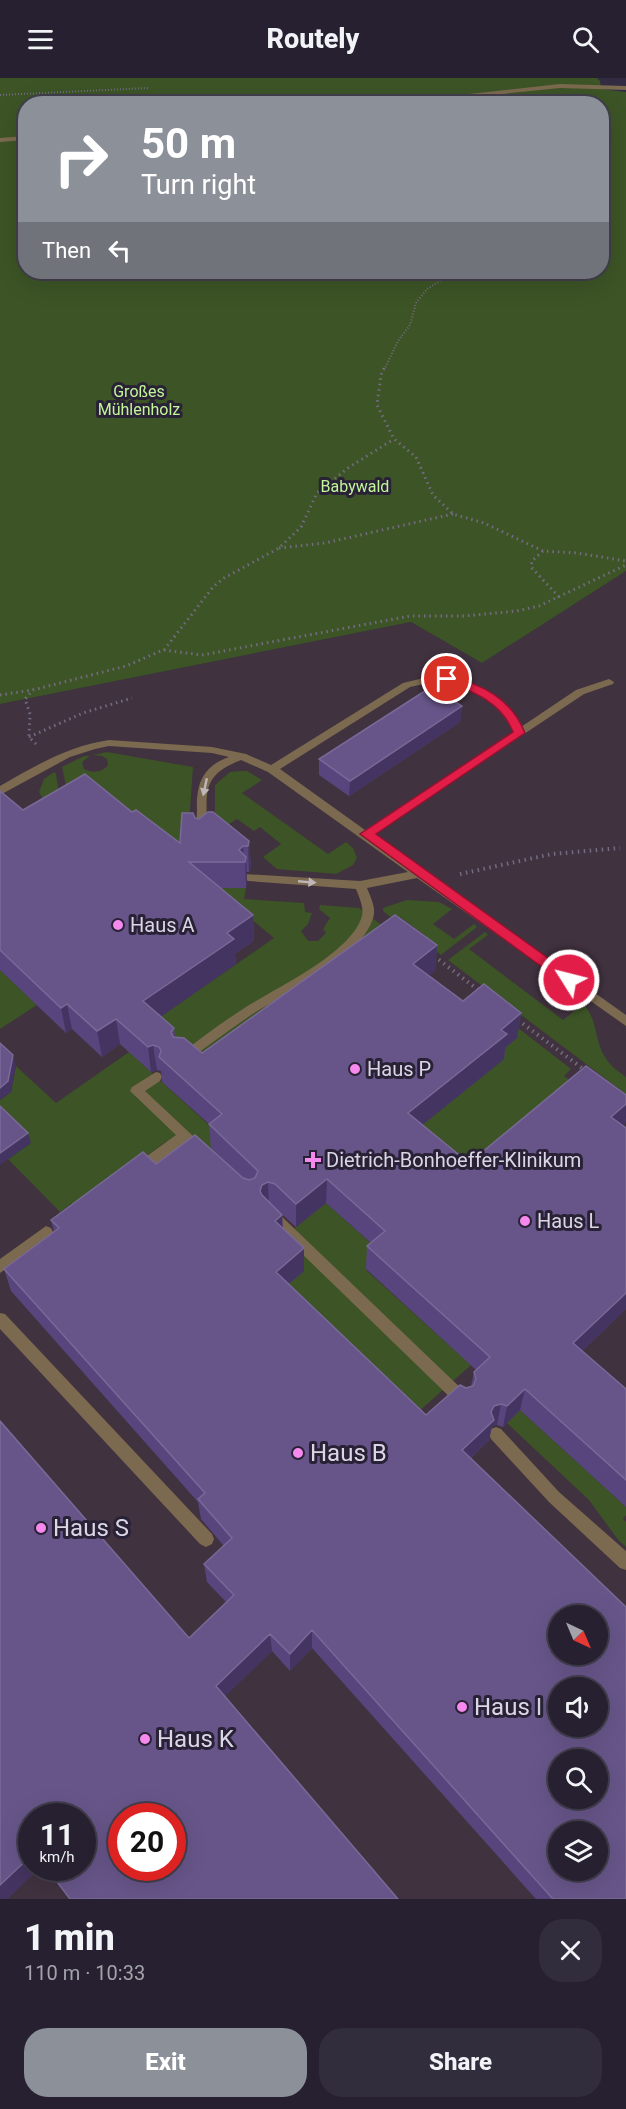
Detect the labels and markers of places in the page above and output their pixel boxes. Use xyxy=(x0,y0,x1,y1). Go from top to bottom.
pin xyxy=(421,653,472,704)
place label: Haus A xyxy=(130,913,195,937)
marker: Haus A xyxy=(111,918,125,932)
place label: Haus P xyxy=(367,1057,431,1081)
marker: Haus P xyxy=(348,1062,362,1076)
place label: Dietrich-Bonhoeffer-Klinikum xyxy=(326,1148,581,1172)
marker: Dietrich-Bonhoeffer-Klinikum xyxy=(304,1151,322,1169)
place label: Haus L xyxy=(537,1209,599,1233)
marker: Haus L xyxy=(518,1214,532,1228)
place label: Haus B xyxy=(310,1439,387,1467)
marker: Haus B xyxy=(291,1446,305,1460)
place label: Haus S xyxy=(53,1514,129,1542)
marker: Haus S xyxy=(34,1521,48,1535)
place label: Haus I xyxy=(474,1693,542,1721)
marker: Haus I xyxy=(455,1700,469,1714)
place label: Haus K xyxy=(157,1725,235,1753)
marker: Haus K xyxy=(138,1732,152,1746)

